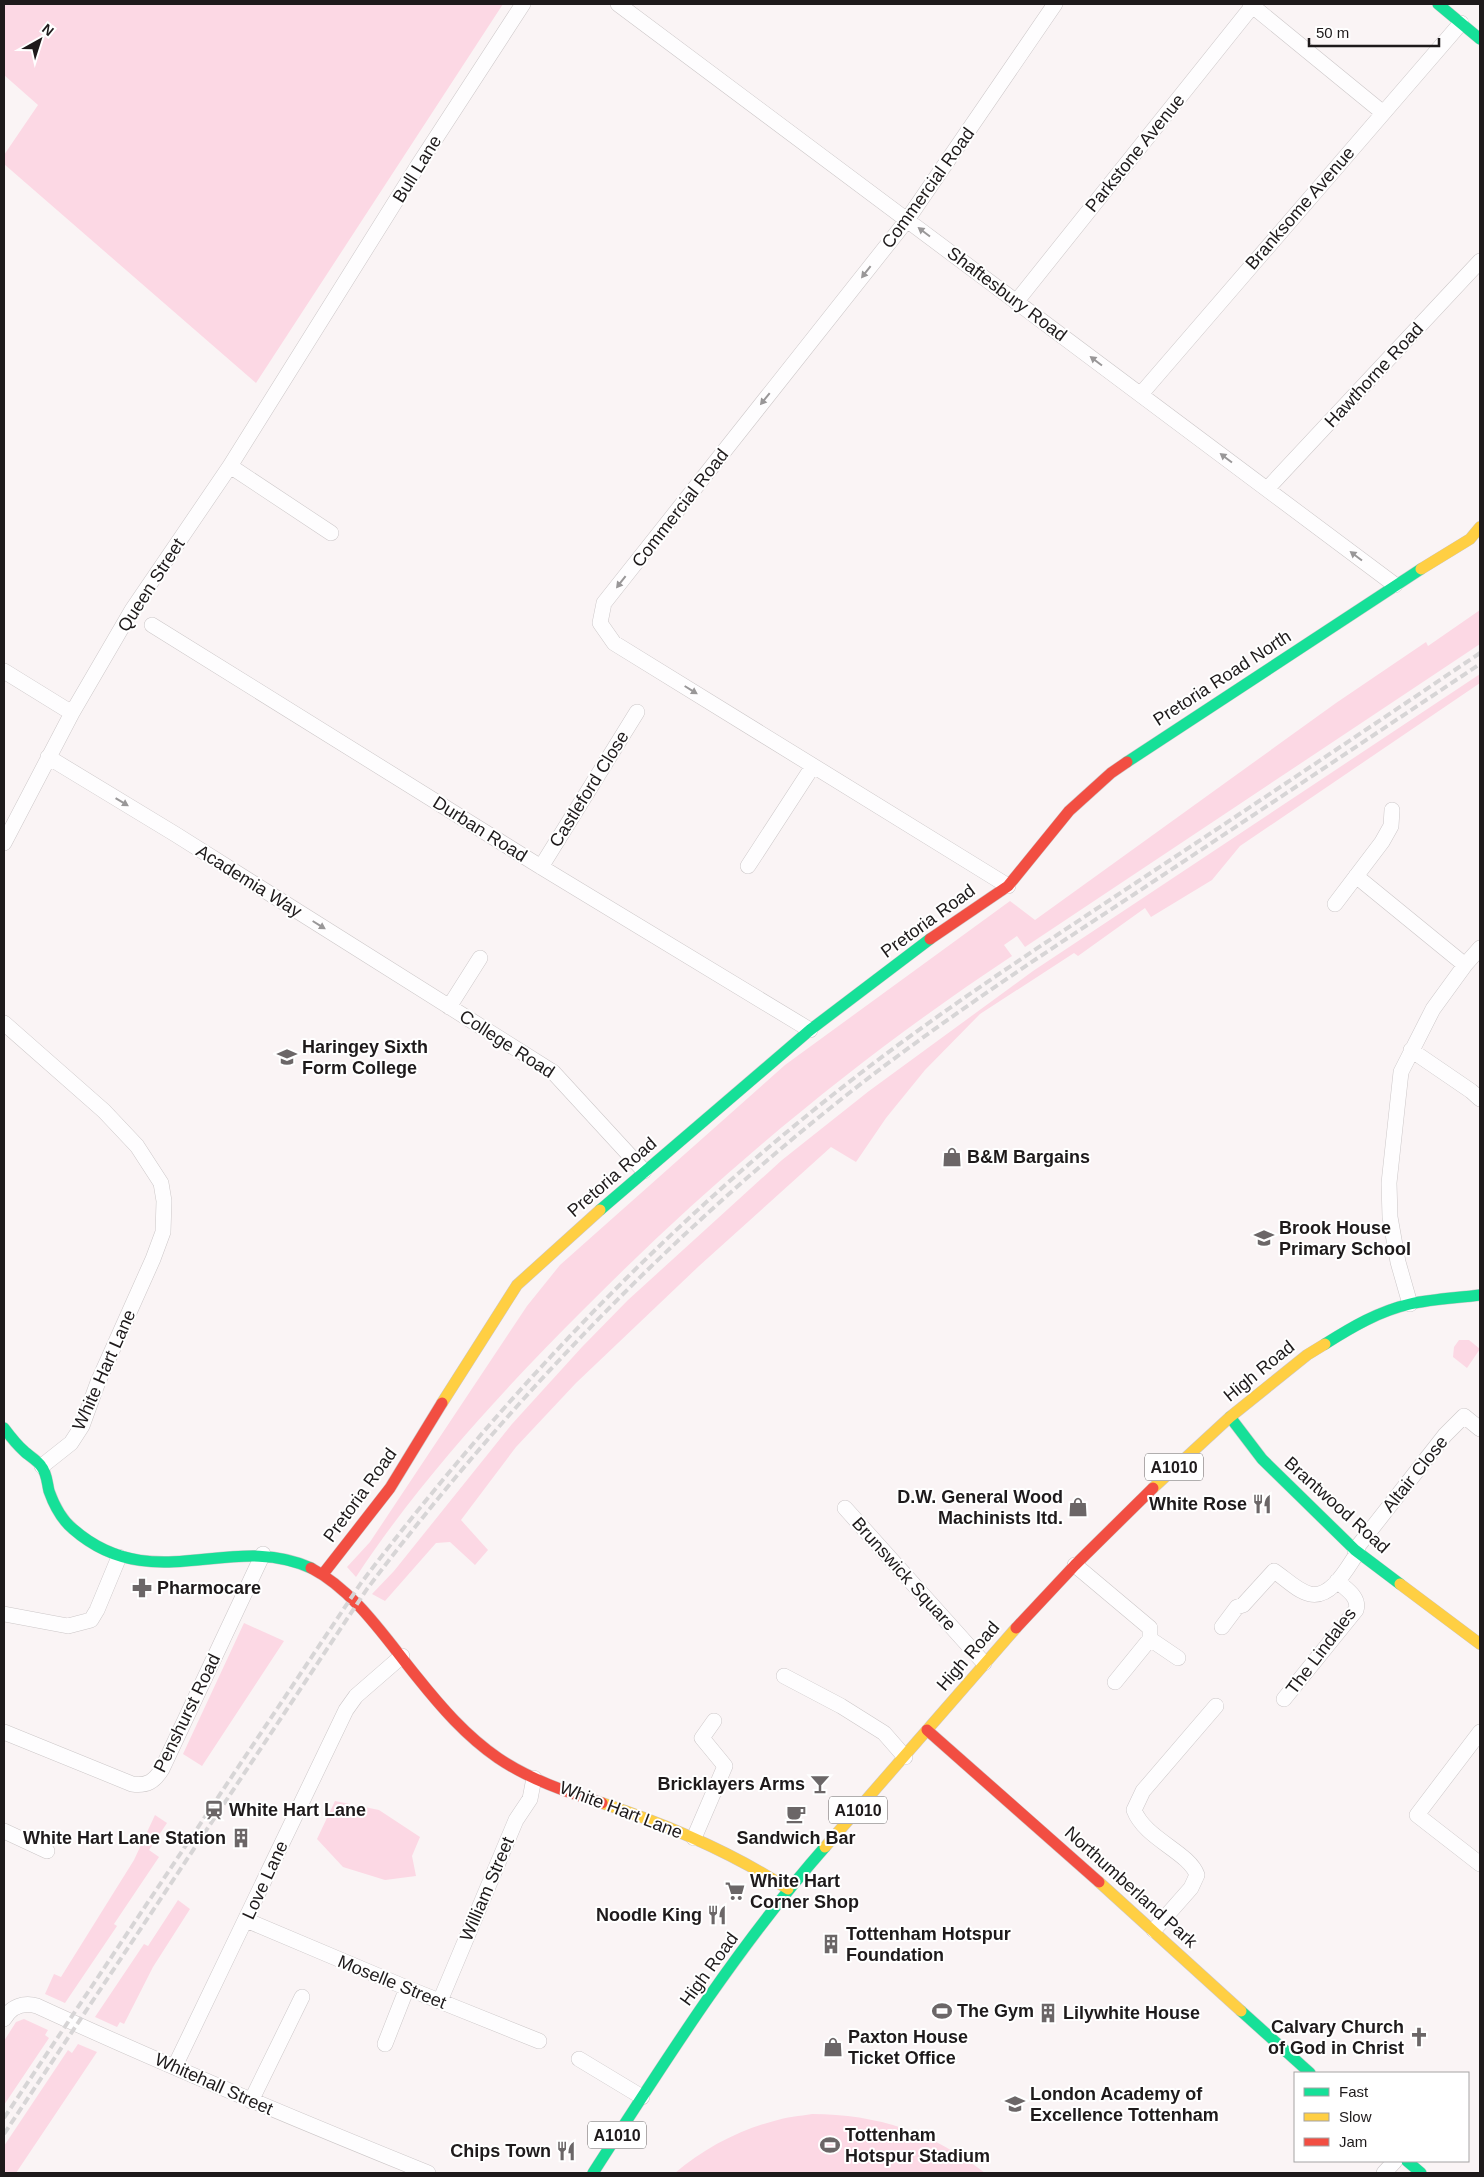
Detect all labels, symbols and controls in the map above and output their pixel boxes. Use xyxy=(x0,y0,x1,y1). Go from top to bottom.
north arrow xyxy=(15,15,65,65)
scale bar xyxy=(1309,15,1439,47)
text: N xyxy=(39,20,57,39)
text: 50 m xyxy=(1316,24,1349,41)
street label: Parkstone Avenue xyxy=(1081,90,1189,216)
street label: Commercial Road xyxy=(878,124,978,252)
street label: Bull Lane xyxy=(389,132,445,206)
street label: Branksome Avenue xyxy=(1241,143,1359,273)
one-way arrow xyxy=(917,227,931,237)
street label: Shaftesbury Road xyxy=(943,243,1071,345)
one-way arrow xyxy=(861,265,871,279)
street label: Hawthorne Road xyxy=(1321,319,1427,431)
one-way arrow xyxy=(1089,356,1103,366)
one-way arrow xyxy=(760,392,771,405)
street label: Commercial Road xyxy=(628,445,732,571)
one-way arrow xyxy=(1219,453,1233,463)
street label: Queen Street xyxy=(113,535,189,635)
one-way arrow xyxy=(1350,550,1363,561)
one-way arrow xyxy=(616,575,627,588)
street label: Pretoria Road North xyxy=(1149,626,1295,730)
one-way arrow xyxy=(684,686,698,695)
street label: Castleford Close xyxy=(545,727,633,851)
street label: Durban Road xyxy=(429,792,531,866)
one-way arrow xyxy=(116,797,129,807)
street label: Academia Way xyxy=(193,841,305,921)
street label: Pretoria Road xyxy=(877,880,979,962)
one-way arrow xyxy=(313,921,326,930)
street label: College Road xyxy=(456,1006,558,1082)
place label: Haringey Sixth Form College xyxy=(302,1037,428,1078)
school or university icon: Haringey Sixth Form College xyxy=(276,1046,298,1068)
street label: Pretoria Road xyxy=(564,1133,660,1221)
shop icon: B&M Bargains xyxy=(941,1146,963,1168)
place label: B&M Bargains xyxy=(967,1147,1090,1167)
place label: Brook House Primary School xyxy=(1279,1218,1411,1259)
school or university icon: Brook House Primary School xyxy=(1253,1227,1275,1249)
street label: White Hart Lane xyxy=(68,1307,140,1433)
street label: High Road xyxy=(1220,1336,1298,1406)
street label: Altair Close xyxy=(1378,1432,1452,1516)
street label: Pretoria Road xyxy=(319,1444,401,1546)
street label: Brantwood Road xyxy=(1280,1453,1394,1557)
road number: A1010 xyxy=(1145,1454,1203,1480)
place label: D.W. General Wood Machinists ltd. xyxy=(897,1487,1063,1528)
restaurant icon: White Rose xyxy=(1251,1493,1273,1515)
place label: White Rose xyxy=(1149,1494,1247,1514)
shop icon: D.W. General Wood Machinists ltd. xyxy=(1067,1496,1089,1518)
street label: Brunswick Square xyxy=(848,1513,960,1635)
pharmacy icon: Pharmocare xyxy=(131,1577,153,1599)
place label: Pharmocare xyxy=(157,1578,261,1598)
street label: The Lindales xyxy=(1282,1604,1360,1698)
street label: High Road xyxy=(933,1617,1003,1695)
street label: Penshurst Road xyxy=(150,1651,224,1775)
bar icon: Bricklayers Arms xyxy=(809,1773,831,1795)
place label: Bricklayers Arms xyxy=(658,1774,805,1794)
street label: White Hart Lane xyxy=(557,1777,685,1843)
road number: A1010 xyxy=(829,1796,887,1824)
station icon: White Hart Lane xyxy=(203,1799,225,1821)
place label: White Hart Lane xyxy=(229,1800,366,1820)
cafe icon: Sandwich Bar xyxy=(785,1803,807,1825)
street label: Northumberland Park xyxy=(1061,1822,1202,1952)
building icon: White Hart Lane Station xyxy=(230,1827,252,1849)
place label: White Hart Lane Station xyxy=(23,1828,226,1848)
place label: Sandwich Bar xyxy=(736,1828,856,1848)
street label: William Street xyxy=(456,1834,518,1944)
street label: Love Lane xyxy=(238,1838,292,1922)
place label: White Hart Corner Shop xyxy=(750,1871,859,1912)
supermarket icon: White Hart Corner Shop xyxy=(724,1880,746,1902)
restaurant icon: Noodle King xyxy=(706,1904,728,1926)
place label: Noodle King xyxy=(596,1905,702,1925)
place label: Tottenham Hotspur Foundation xyxy=(846,1924,1011,1965)
street label: High Road xyxy=(676,1929,742,2009)
building icon: Tottenham Hotspur Foundation xyxy=(820,1933,842,1955)
street label: Moselle Street xyxy=(335,1951,449,2013)
sports icon: The Gym xyxy=(931,2000,953,2022)
place label: The Gym xyxy=(957,2001,1034,2021)
building icon: Lilywhite House xyxy=(1037,2002,1059,2024)
place label: Lilywhite House xyxy=(1063,2003,1200,2023)
place label: Calvary Church of God in Christ xyxy=(1268,2017,1404,2058)
church icon: Calvary Church of God in Christ xyxy=(1408,2026,1430,2048)
place label: Paxton House Ticket Office xyxy=(848,2027,968,2068)
shop icon: Paxton House Ticket Office xyxy=(822,2036,844,2058)
street label: Whitehall Street xyxy=(152,2049,276,2119)
legend xyxy=(1294,2072,1469,2162)
text: Fast xyxy=(1339,2083,1369,2100)
place label: London Academy of Excellence Tottenham xyxy=(1030,2084,1219,2125)
school or university icon: London Academy of Excellence Tottenham xyxy=(1004,2093,1026,2115)
text: Slow xyxy=(1339,2108,1372,2125)
road number: A1010 xyxy=(588,2122,646,2148)
place label: Tottenham Hotspur Stadium xyxy=(845,2125,990,2166)
text: Jam xyxy=(1339,2133,1367,2150)
sports icon: Tottenham Hotspur Stadium xyxy=(819,2134,841,2156)
restaurant icon: Chips Town xyxy=(555,2140,577,2162)
place label: Chips Town xyxy=(450,2141,551,2161)

